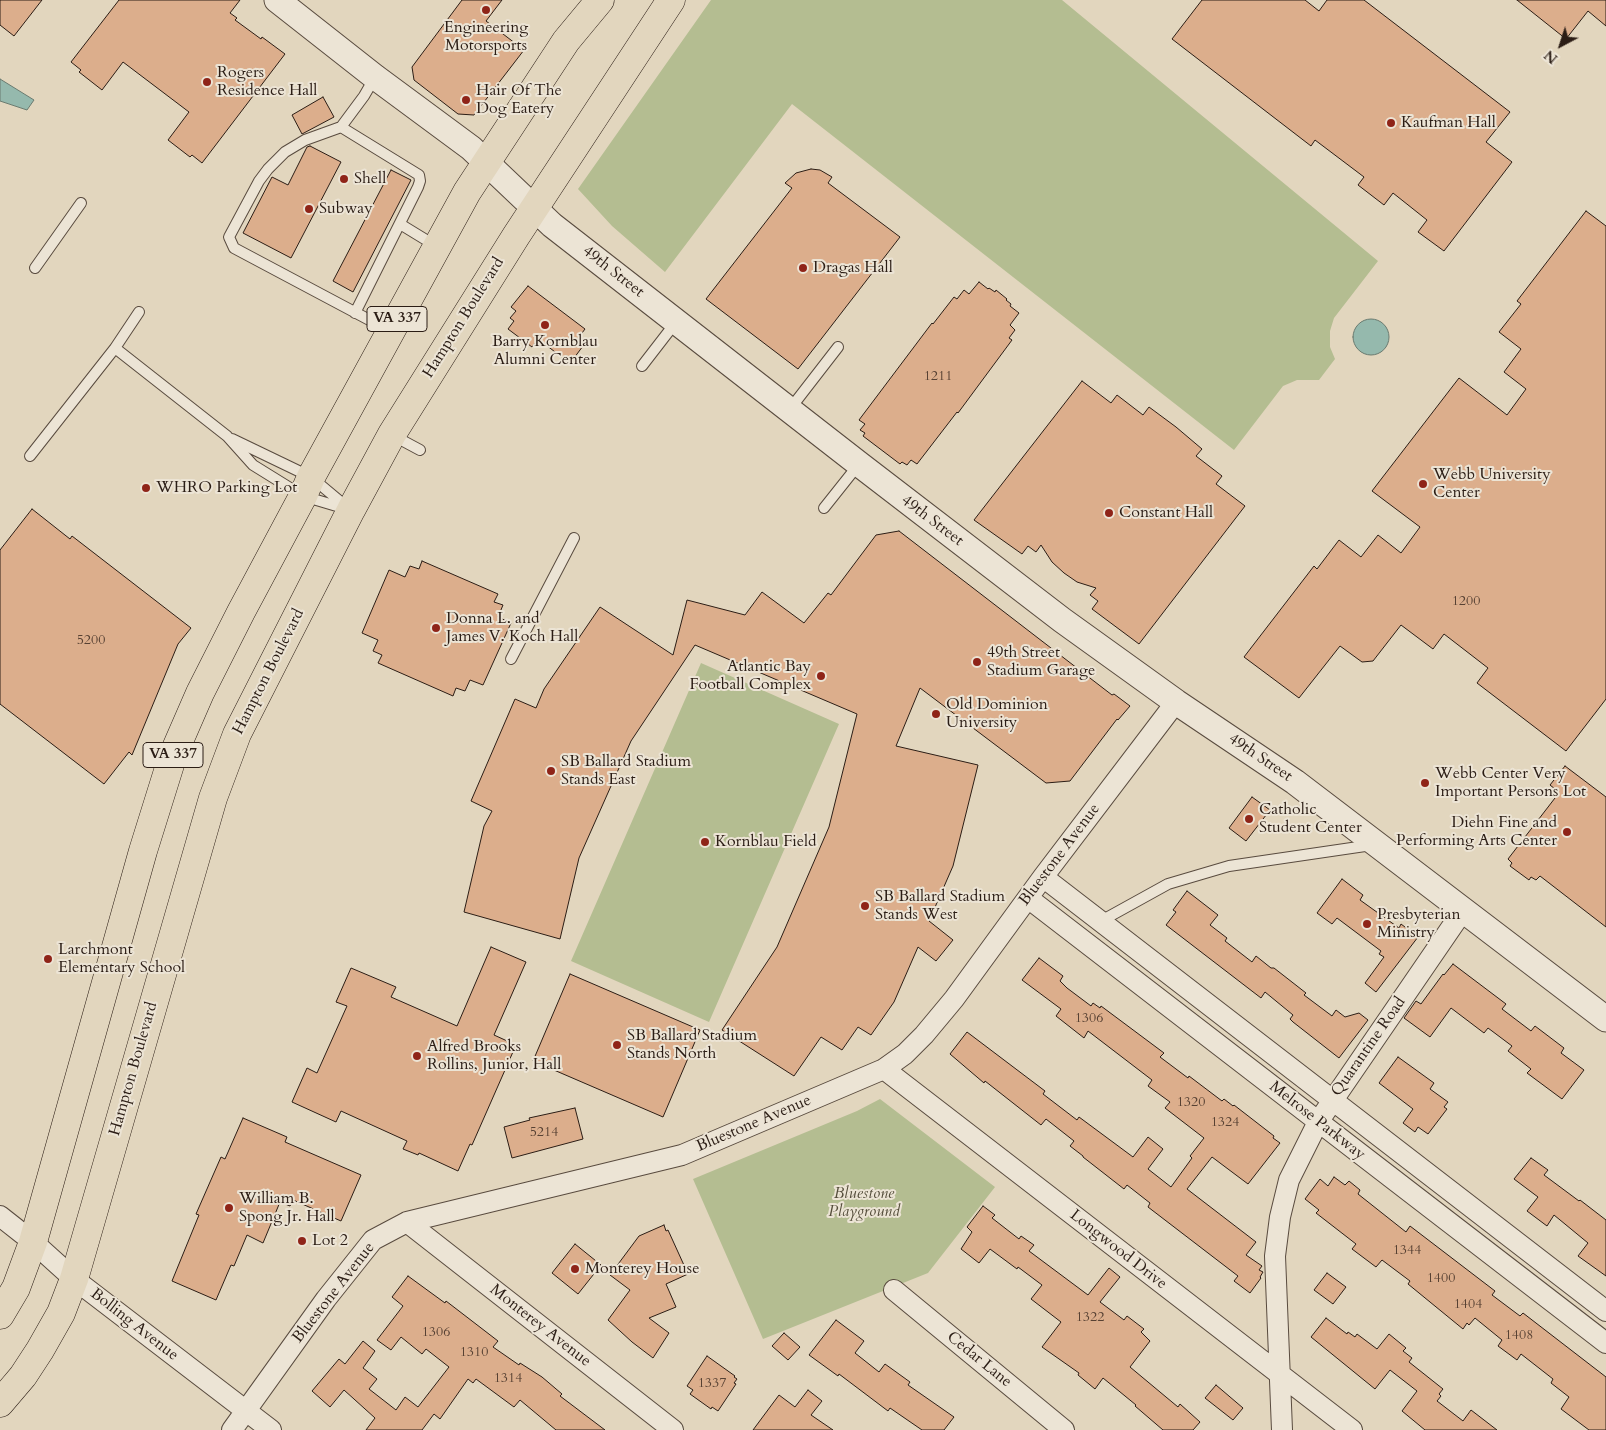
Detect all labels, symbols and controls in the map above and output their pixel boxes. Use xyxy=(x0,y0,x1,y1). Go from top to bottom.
marker: Engineering Motorsports xyxy=(480,4,492,16)
place label: Engineering Motorsports xyxy=(444,18,528,56)
north arrow xyxy=(1536,20,1586,70)
text: N xyxy=(1540,46,1562,68)
place label: Rogers Residence Hall xyxy=(217,63,317,101)
marker: Rogers Residence Hall xyxy=(201,76,213,88)
place label: Hair Of The Dog Eatery xyxy=(476,81,562,119)
marker: Hair Of The Dog Eatery xyxy=(460,94,472,106)
place label: Kaufman Hall xyxy=(1401,113,1496,133)
marker: Kaufman Hall xyxy=(1385,117,1397,129)
place label: Shell xyxy=(354,169,386,189)
marker: Shell xyxy=(338,173,350,185)
place label: Subway xyxy=(319,199,373,219)
marker: Subway xyxy=(303,203,315,215)
street label: 49th Street xyxy=(578,242,648,302)
street label: Hampton Boulevard xyxy=(419,254,509,382)
place label: Dragas Hall xyxy=(813,258,893,278)
marker: Dragas Hall xyxy=(797,262,809,274)
road number: VA 337 xyxy=(367,306,427,332)
marker: Barry Kornblau Alumni Center xyxy=(539,319,551,331)
place label: Barry Kornblau Alumni Center xyxy=(492,332,598,370)
house number: 1211 xyxy=(924,369,952,385)
place label: Webb University Center xyxy=(1433,465,1551,503)
place label: WHRO Parking Lot xyxy=(156,478,297,498)
marker: Webb University Center xyxy=(1417,478,1429,490)
marker: WHRO Parking Lot xyxy=(140,482,152,494)
street label: 49th Street xyxy=(897,491,967,551)
place label: Constant Hall xyxy=(1119,503,1213,523)
marker: Constant Hall xyxy=(1103,507,1115,519)
house number: 1200 xyxy=(1452,594,1480,610)
street label: Hampton Boulevard xyxy=(229,606,309,738)
place label: Donna L. and James V. Koch Hall xyxy=(446,609,578,647)
marker: Donna L. and James V. Koch Hall xyxy=(430,622,442,634)
house number: 5200 xyxy=(77,633,105,649)
place label: 49th Street Stadium Garage xyxy=(987,643,1095,681)
marker: 49th Street Stadium Garage xyxy=(971,656,983,668)
place label: Atlantic Bay Football Complex xyxy=(689,657,811,695)
marker: Atlantic Bay Football Complex xyxy=(815,670,827,682)
place label: Old Dominion University xyxy=(946,695,1048,733)
marker: Old Dominion University xyxy=(930,708,942,720)
street label: 49th Street xyxy=(1224,730,1296,786)
road number: VA 337 xyxy=(143,742,203,768)
place label: SB Ballard Stadium Stands East xyxy=(561,752,691,790)
place label: Webb Center Very Important Persons Lot xyxy=(1435,764,1586,802)
marker: SB Ballard Stadium Stands East xyxy=(545,765,557,777)
marker: Webb Center Very Important Persons Lot xyxy=(1419,777,1431,789)
street label: Bluestone Avenue xyxy=(1015,800,1105,910)
place label: Catholic Student Center xyxy=(1259,800,1362,838)
marker: Catholic Student Center xyxy=(1243,813,1255,825)
place label: Diehn Fine and Performing Arts Center xyxy=(1396,813,1557,851)
marker: Diehn Fine and Performing Arts Center xyxy=(1561,826,1573,838)
place label: Kornblau Field xyxy=(715,832,817,852)
marker: Kornblau Field xyxy=(699,836,711,848)
place label: SB Ballard Stadium Stands West xyxy=(875,887,1005,925)
marker: SB Ballard Stadium Stands West xyxy=(859,900,871,912)
place label: Presbyterian Ministry xyxy=(1377,905,1461,943)
marker: Presbyterian Ministry xyxy=(1361,918,1373,930)
place label: Larchmont Elementary School xyxy=(58,940,185,978)
marker: Larchmont Elementary School xyxy=(42,953,54,965)
street label: Quarantine Road xyxy=(1328,994,1410,1100)
street label: Hampton Boulevard xyxy=(106,1000,162,1138)
house number: 1306 xyxy=(1075,1011,1103,1027)
place label: SB Ballard Stadium Stands North xyxy=(627,1026,757,1064)
place label: Alfred Brooks Rollins, Junior, Hall xyxy=(427,1037,561,1075)
marker: SB Ballard Stadium Stands North xyxy=(611,1039,623,1051)
marker: Alfred Brooks Rollins, Junior, Hall xyxy=(411,1050,423,1062)
street label: Melrose Parkway xyxy=(1265,1077,1369,1165)
street label: Bluestone Avenue xyxy=(694,1091,814,1157)
house number: 1320 xyxy=(1177,1095,1205,1111)
house number: 1324 xyxy=(1211,1115,1239,1131)
house number: 5214 xyxy=(530,1125,558,1141)
park label: Bluestone Playground xyxy=(828,1184,900,1222)
place label: William B. Spong Jr. Hall xyxy=(239,1189,335,1227)
marker: William B. Spong Jr. Hall xyxy=(223,1202,235,1214)
street label: Longwood Drive xyxy=(1066,1206,1170,1294)
place label: Lot 2 xyxy=(312,1231,348,1251)
marker: Lot 2 xyxy=(296,1235,308,1247)
street label: Bluestone Avenue xyxy=(289,1239,379,1347)
house number: 1344 xyxy=(1393,1243,1421,1259)
place label: Monterey House xyxy=(585,1259,699,1279)
marker: Monterey House xyxy=(569,1263,581,1275)
house number: 1400 xyxy=(1427,1271,1455,1287)
street label: Monterey Avenue xyxy=(486,1281,594,1371)
street label: Bolling Avenue xyxy=(86,1285,182,1365)
house number: 1404 xyxy=(1454,1297,1482,1313)
house number: 1322 xyxy=(1076,1310,1104,1326)
house number: 1306 xyxy=(422,1325,450,1341)
street label: Cedar Lane xyxy=(943,1328,1015,1392)
house number: 1408 xyxy=(1505,1328,1533,1344)
house number: 1310 xyxy=(460,1345,488,1361)
house number: 1314 xyxy=(494,1371,522,1387)
house number: 1337 xyxy=(698,1376,726,1392)

